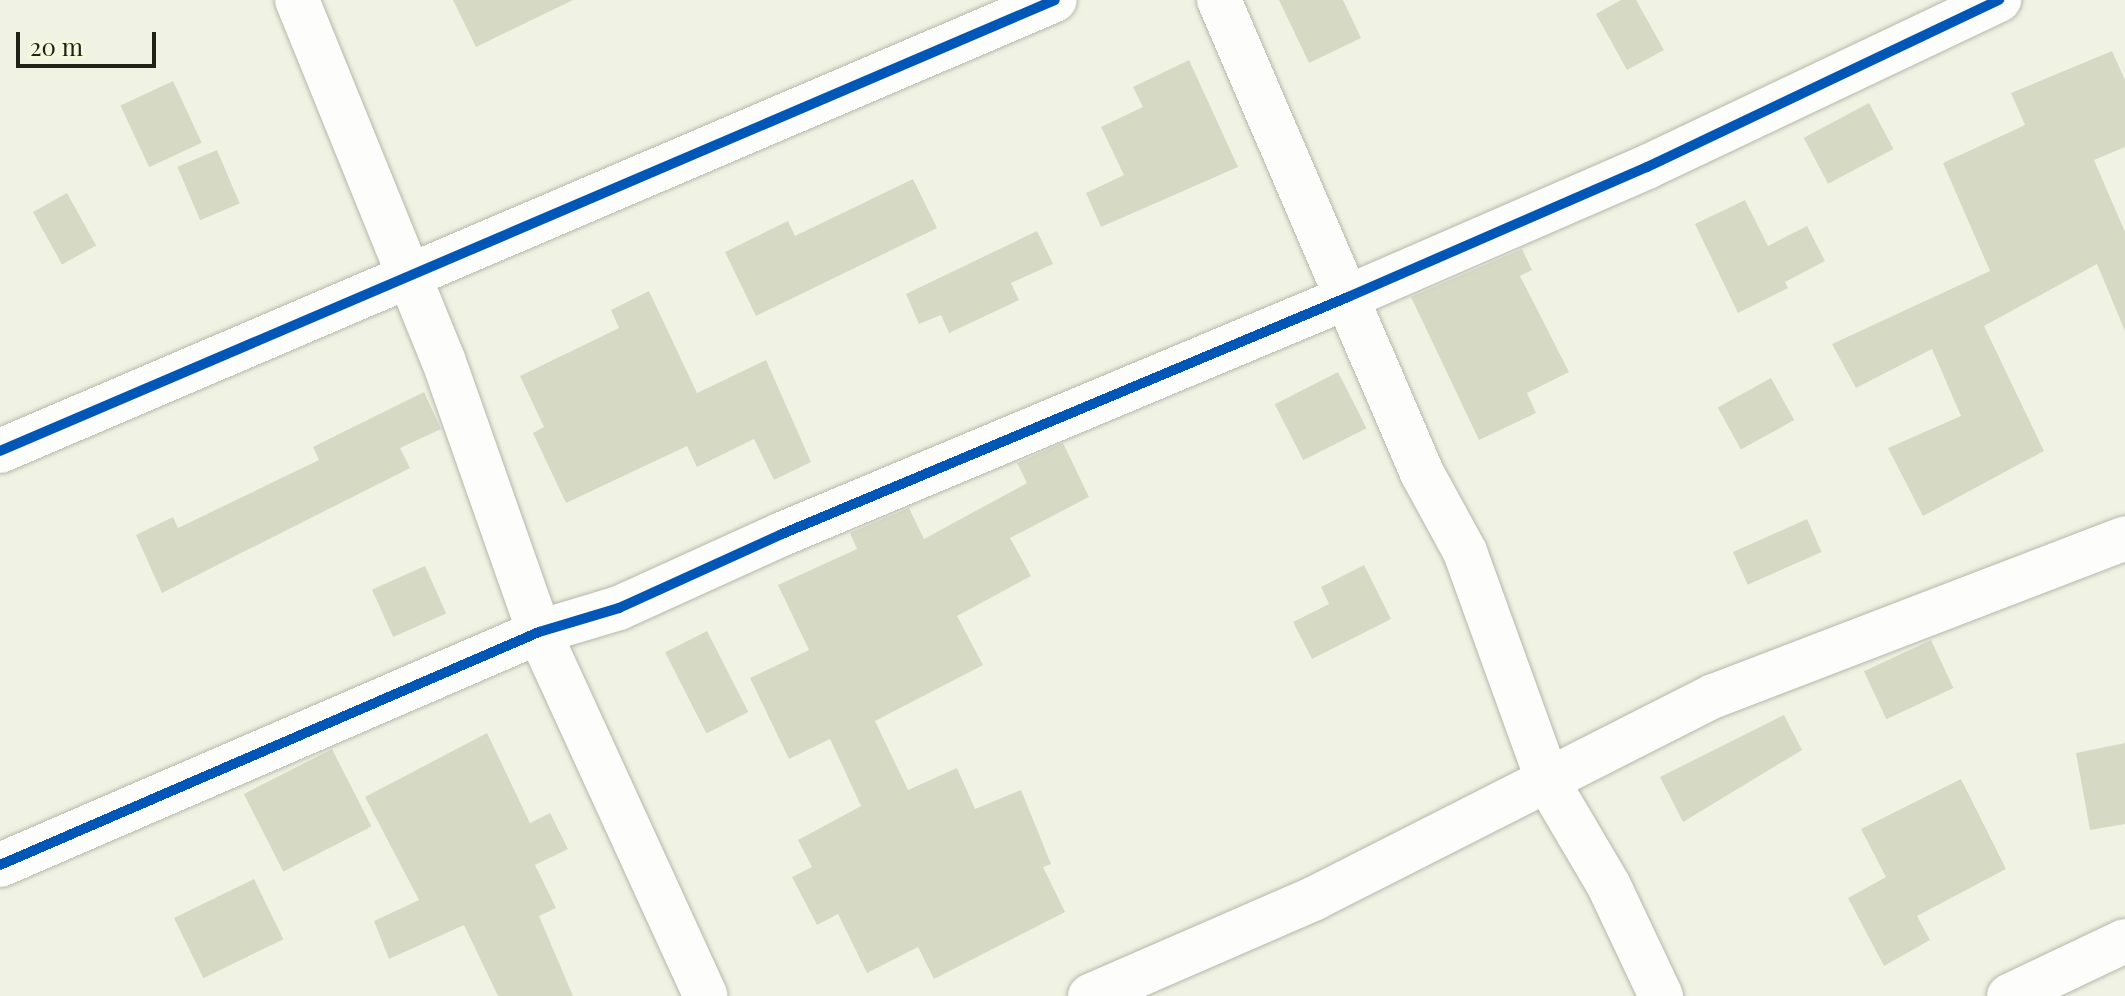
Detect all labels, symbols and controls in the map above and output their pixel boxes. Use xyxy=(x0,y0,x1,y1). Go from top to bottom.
scale bar xyxy=(20,16,160,66)
text: 20 m xyxy=(30,30,83,62)

